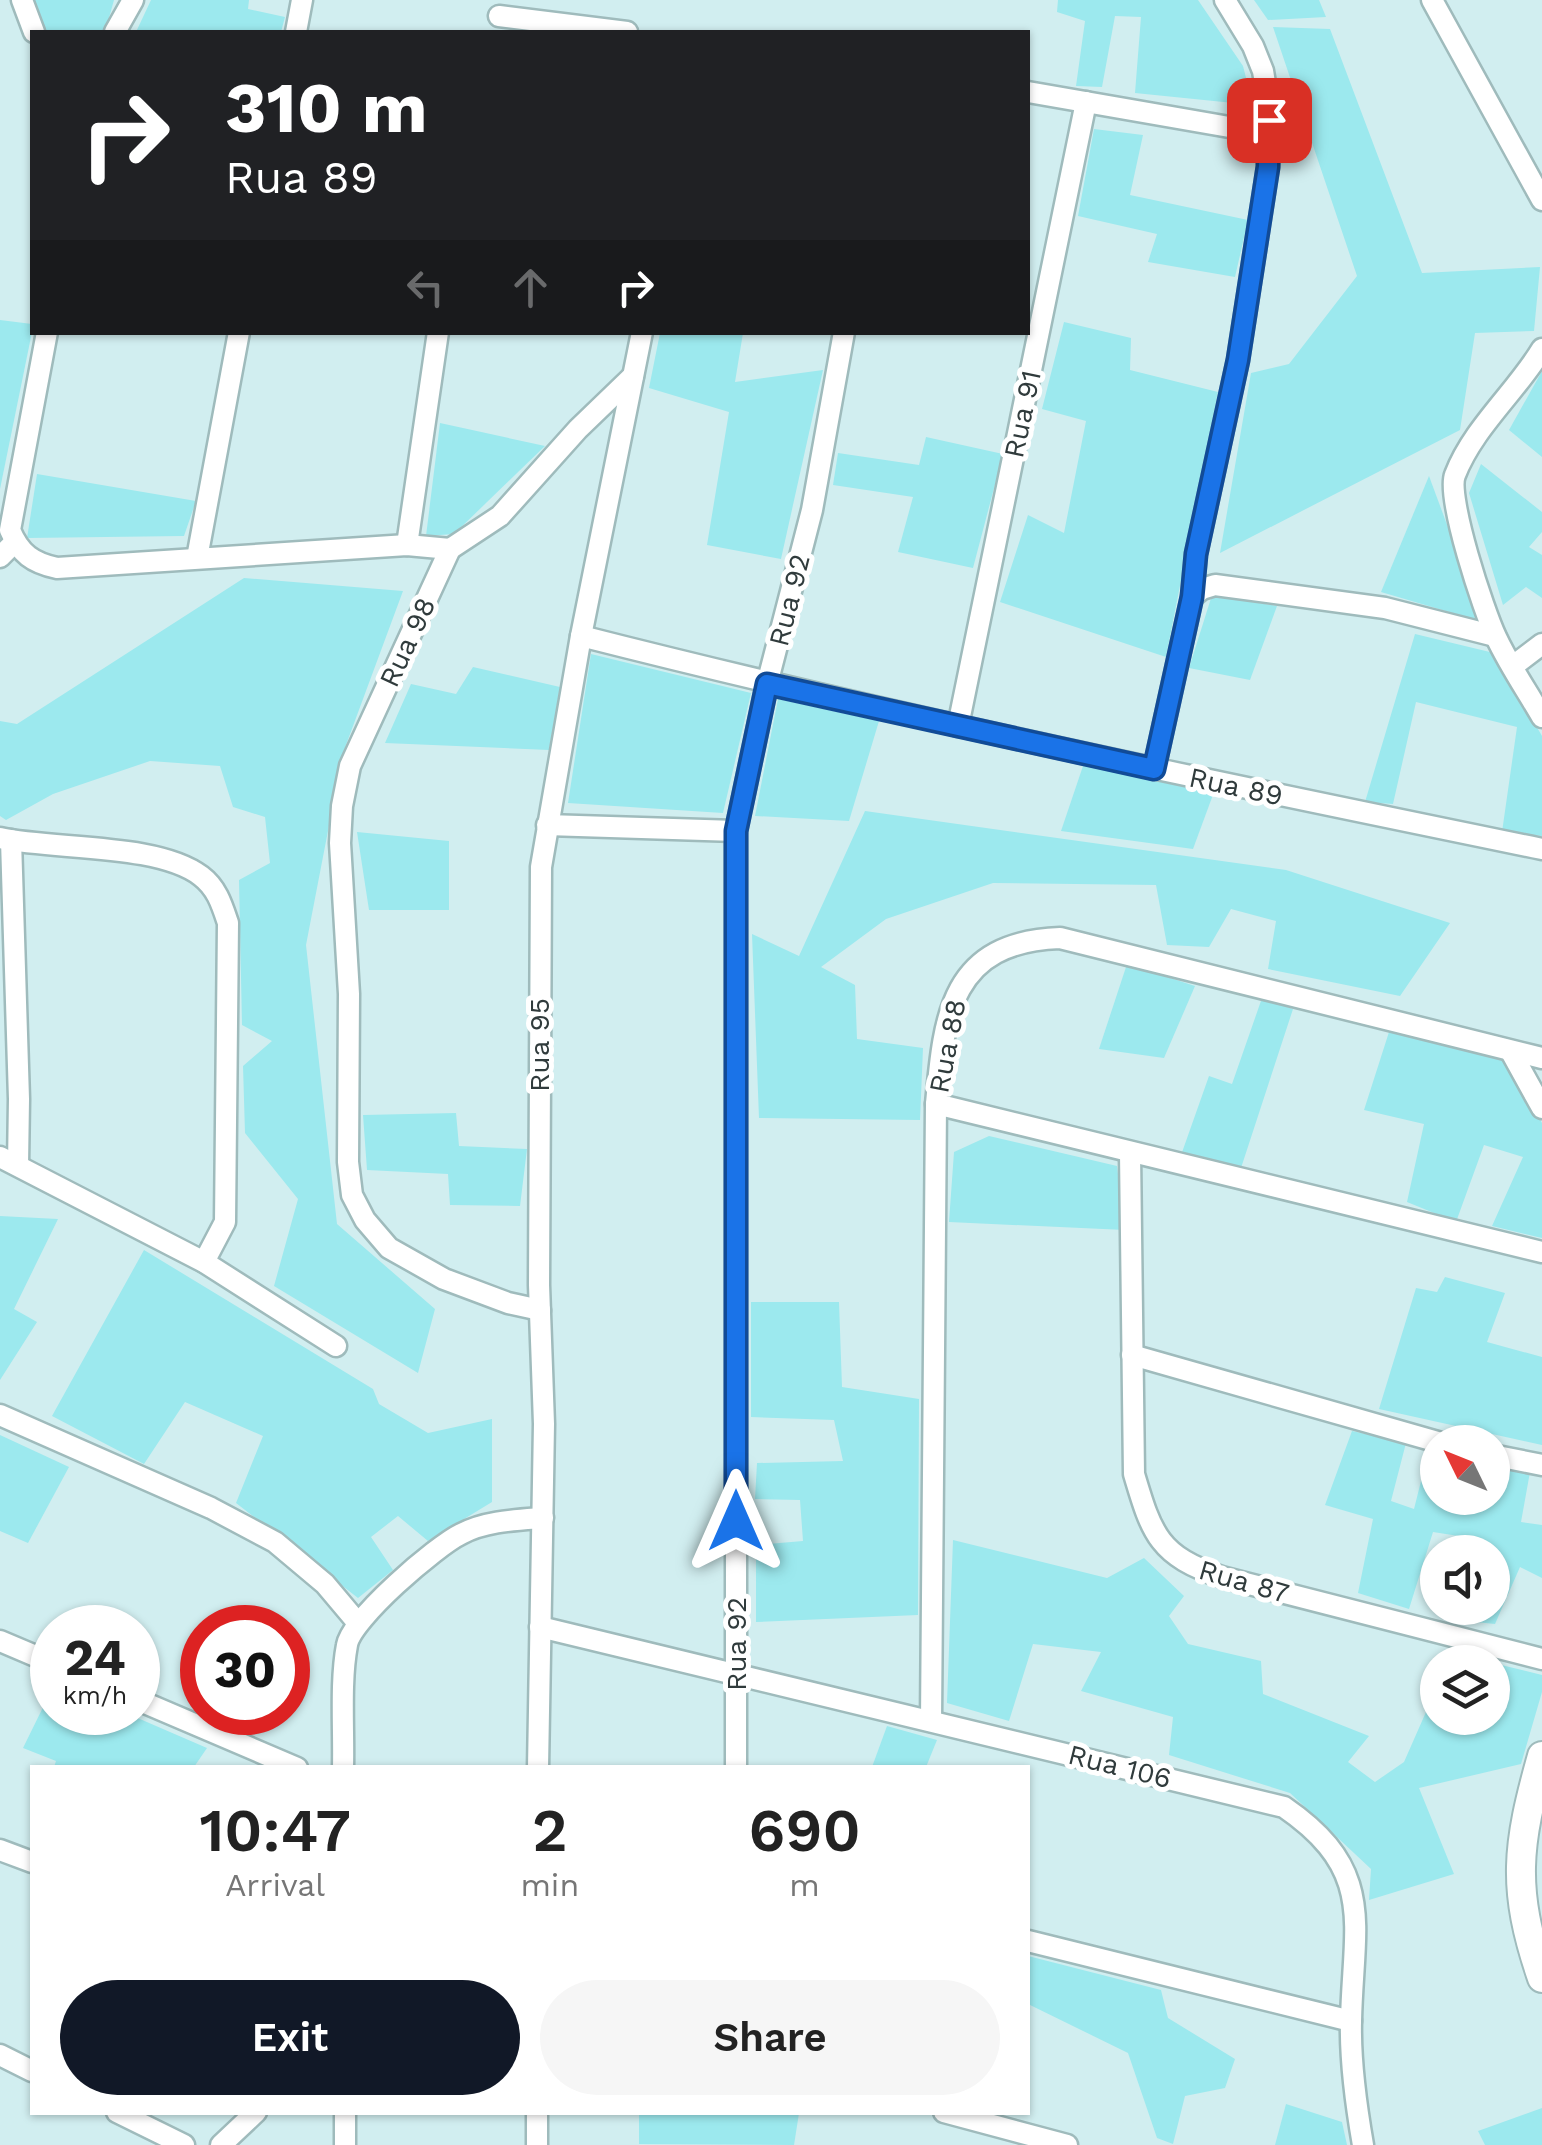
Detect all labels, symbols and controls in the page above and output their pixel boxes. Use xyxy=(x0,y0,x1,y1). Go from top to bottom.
text: 310 m xyxy=(225,67,428,149)
icon: right xyxy=(60,70,190,200)
pin xyxy=(1227,78,1312,163)
icon: arrive xyxy=(1242,93,1297,148)
text: Rua 89 xyxy=(225,151,377,204)
icon: left xyxy=(398,260,453,315)
icon: ahead xyxy=(503,260,558,315)
icon: right xyxy=(608,260,663,315)
street label: Rua 91 xyxy=(997,367,1048,461)
street label: Rua 92 xyxy=(762,551,817,650)
street label: Rua 98 xyxy=(372,592,442,692)
street label: Rua 89 xyxy=(1186,760,1286,812)
street label: Rua 88 xyxy=(922,996,973,1096)
street label: Rua 95 xyxy=(523,998,556,1092)
north arrow xyxy=(1420,1425,1510,1515)
map controls xyxy=(1420,1425,1510,1735)
position arrow xyxy=(684,1469,788,1573)
button: sound xyxy=(1420,1535,1510,1625)
street label: Rua 87 xyxy=(1195,1553,1293,1610)
street label: Rua 92 xyxy=(720,1597,753,1691)
speed limit sign: 30 xyxy=(180,1605,310,1735)
text: 24 xyxy=(64,1628,126,1687)
button: layers xyxy=(1420,1645,1510,1735)
text: km/h xyxy=(63,1681,127,1710)
street label: Rua 106 xyxy=(1065,1738,1175,1795)
text: 10:47 xyxy=(199,1795,351,1866)
text: 2 xyxy=(532,1795,568,1866)
text: 690 xyxy=(749,1795,861,1866)
text: Arrival xyxy=(225,1866,325,1904)
text: min xyxy=(520,1866,579,1904)
text: m xyxy=(789,1866,820,1904)
button: Exit xyxy=(60,1980,520,2095)
button: Share xyxy=(540,1980,1000,2095)

